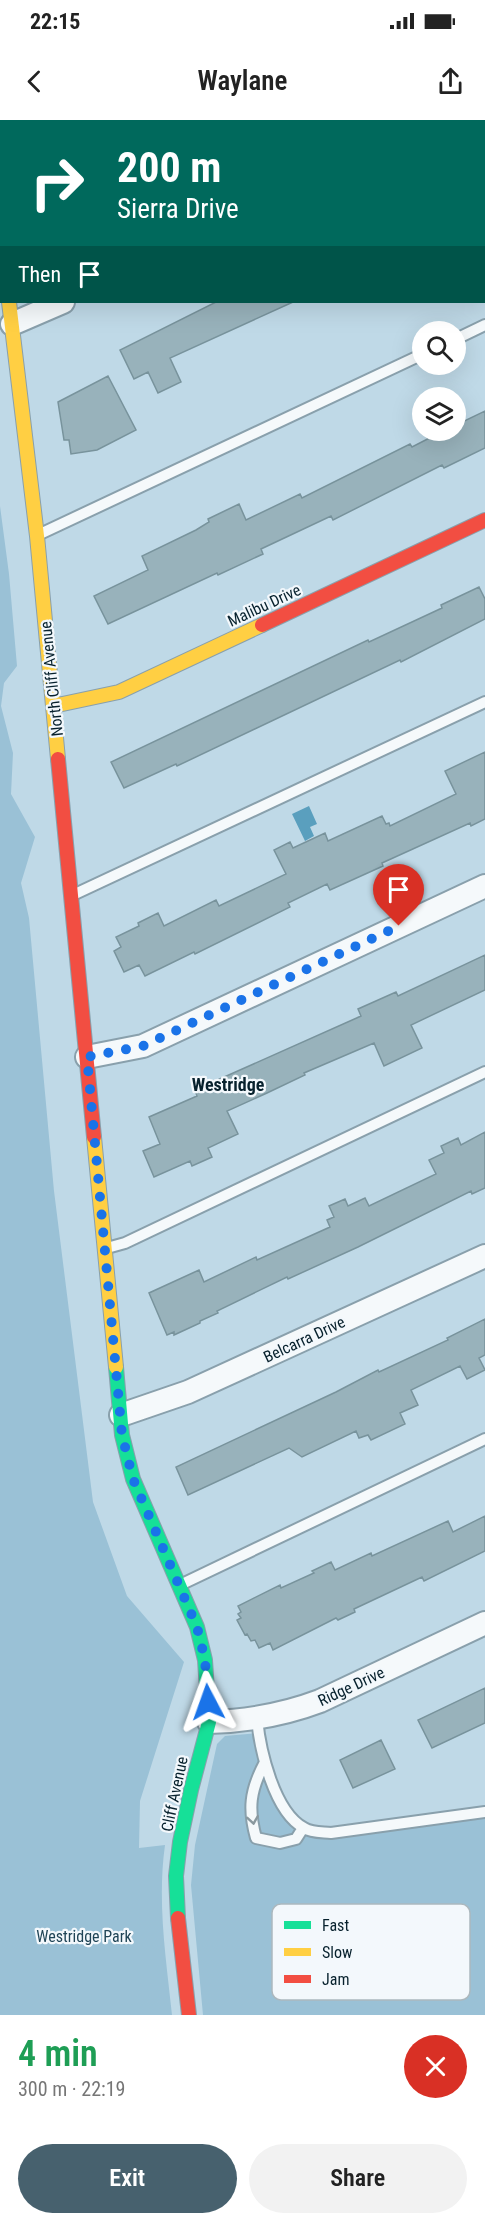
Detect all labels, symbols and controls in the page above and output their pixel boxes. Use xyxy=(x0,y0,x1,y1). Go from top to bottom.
text: 22:15 xyxy=(30,9,81,34)
icon: back xyxy=(18,65,51,98)
text: Waylane xyxy=(198,65,287,97)
icon: share xyxy=(434,65,467,98)
text: 200 m xyxy=(117,143,222,192)
icon: right xyxy=(18,144,96,222)
text: Sierra Drive xyxy=(117,193,239,225)
icon: arrive xyxy=(73,258,106,291)
text: Then xyxy=(18,262,61,287)
map controls xyxy=(412,321,466,441)
button: search xyxy=(412,321,466,375)
button: layers xyxy=(412,387,466,441)
street label: Malibu Drive xyxy=(225,580,304,631)
street label: North Cliff Avenue xyxy=(36,620,67,737)
pin xyxy=(373,864,424,926)
icon: arrive xyxy=(382,873,415,906)
district label: Westridge xyxy=(192,1074,265,1095)
street label: Belcarra Drive xyxy=(260,1312,348,1367)
street label: Ridge Drive xyxy=(315,1663,387,1710)
position arrow xyxy=(176,1670,240,1734)
street label: Cliff Avenue xyxy=(157,1755,192,1833)
one-way arrow xyxy=(246,1815,258,1825)
legend xyxy=(272,1904,470,2000)
text: Fast xyxy=(322,1916,349,1935)
park label: Westridge Park xyxy=(36,1927,133,1946)
text: Slow xyxy=(322,1943,352,1962)
text: Jam xyxy=(322,1970,349,1989)
text: 4 min xyxy=(18,2033,98,2075)
button: close xyxy=(404,2035,467,2098)
text: 300 m · 22:19 xyxy=(18,2077,125,2101)
button: Exit xyxy=(18,2144,237,2213)
button: Share xyxy=(249,2144,467,2213)

